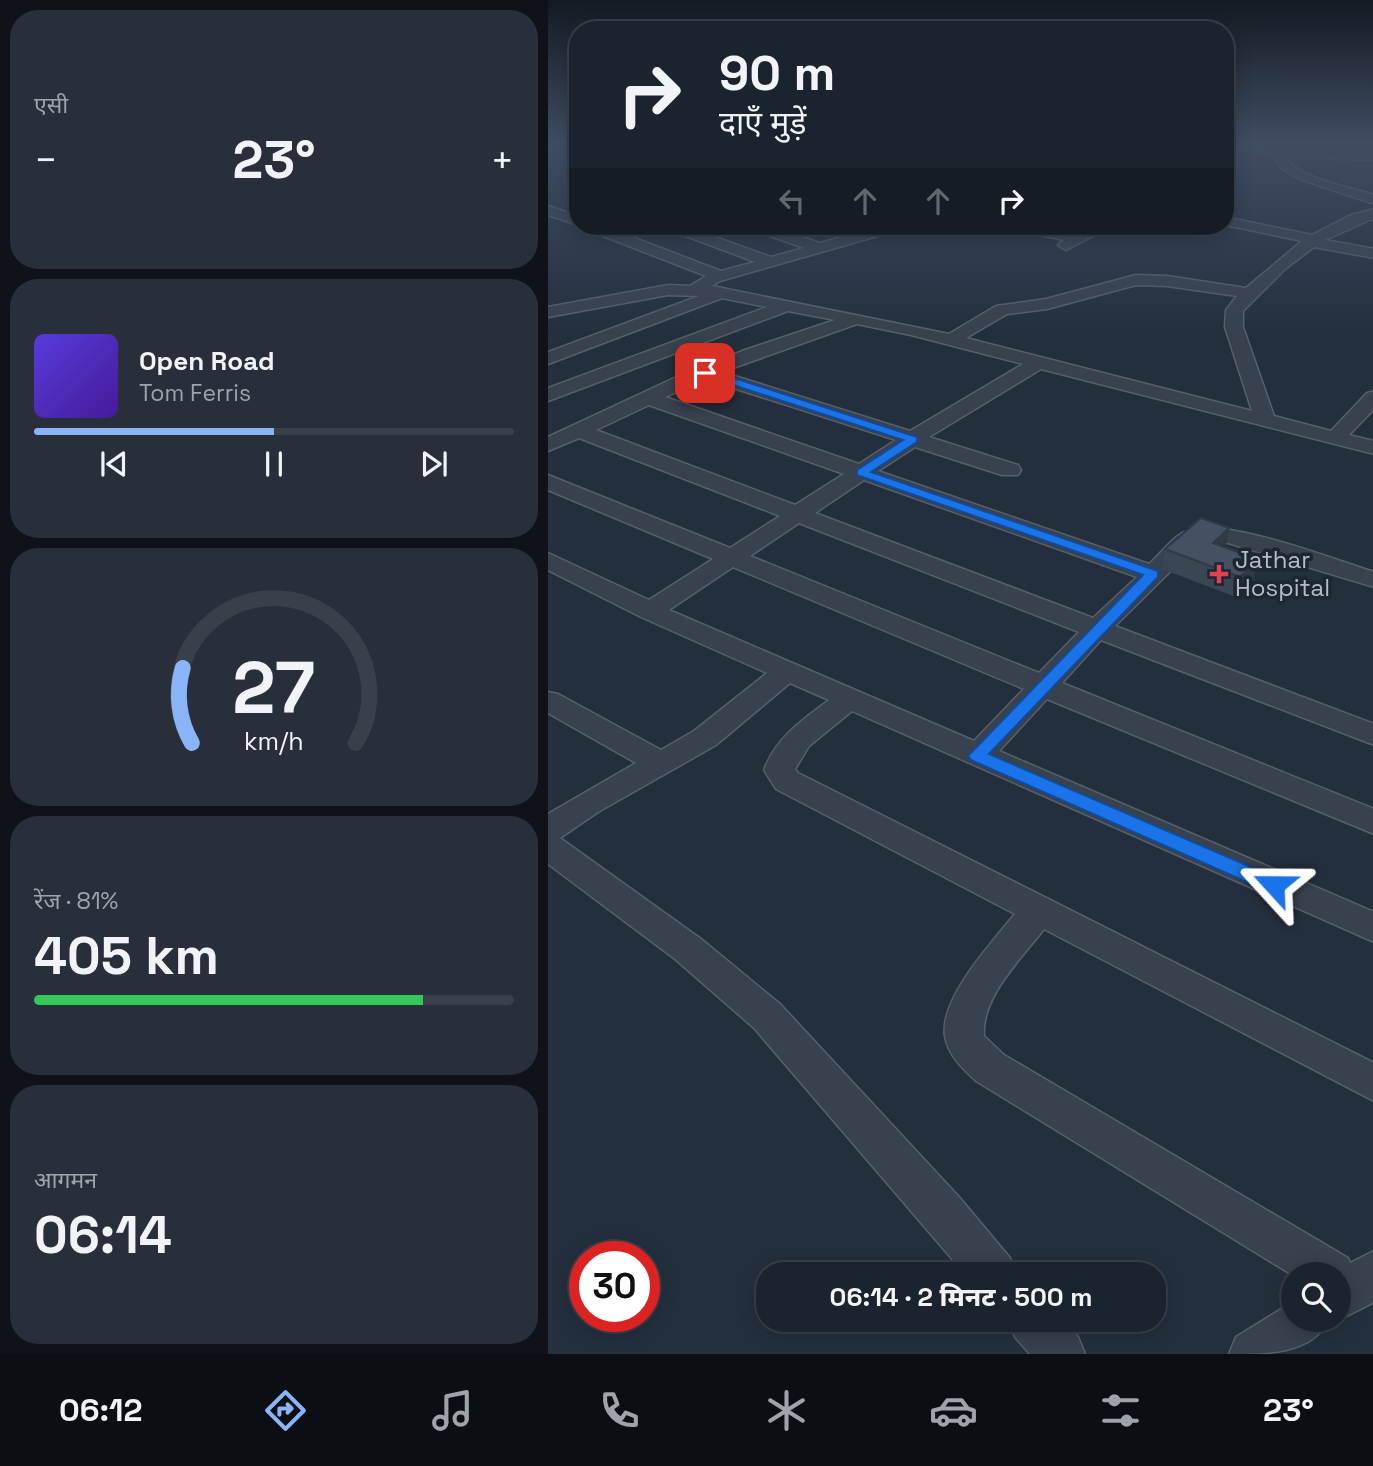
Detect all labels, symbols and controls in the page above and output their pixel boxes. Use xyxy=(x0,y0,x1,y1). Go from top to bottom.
text: 90 m xyxy=(719,42,835,104)
icon: right xyxy=(604,49,695,140)
text: एसी xyxy=(34,90,68,120)
text: दाएँ मुड़ें xyxy=(719,103,806,143)
text: 23° xyxy=(233,127,316,193)
text: − xyxy=(34,136,58,184)
text: + xyxy=(490,136,514,184)
icon: left xyxy=(773,182,811,220)
icon: ahead xyxy=(846,182,884,220)
icon: ahead xyxy=(919,182,957,220)
icon: right xyxy=(992,182,1030,220)
pin xyxy=(675,343,735,403)
text: Open Road xyxy=(139,344,275,378)
icon: arrive xyxy=(686,354,724,392)
text: Tom Ferris xyxy=(139,378,251,408)
icon: previous xyxy=(95,445,133,483)
icon: pause xyxy=(255,445,293,483)
icon: next xyxy=(415,445,453,483)
place label: Jathar Hospital xyxy=(1235,544,1330,603)
marker: Jathar Hospital xyxy=(1209,564,1229,584)
text: 27 xyxy=(233,641,315,734)
text: km/h xyxy=(244,725,304,757)
position arrow xyxy=(1237,848,1311,922)
text: रेंज · 81% xyxy=(34,886,118,916)
text: 405 km xyxy=(34,923,219,989)
text: आगमन xyxy=(34,1165,97,1195)
text: 06:14 xyxy=(34,1202,172,1268)
speed limit sign: 30 xyxy=(569,1241,660,1332)
map controls xyxy=(1281,1262,1351,1332)
button: search xyxy=(1281,1262,1351,1332)
text: 06:14 · 2 मिनट · 500 m xyxy=(830,1280,1092,1314)
icon: directions xyxy=(261,1386,310,1435)
icon: music xyxy=(428,1386,477,1435)
icon: phone xyxy=(595,1386,644,1435)
icon: climate xyxy=(762,1386,811,1435)
icon: car xyxy=(929,1386,978,1435)
icon: filters xyxy=(1096,1386,1145,1435)
text: 06:12 xyxy=(59,1390,143,1430)
text: 23° xyxy=(1263,1390,1314,1430)

